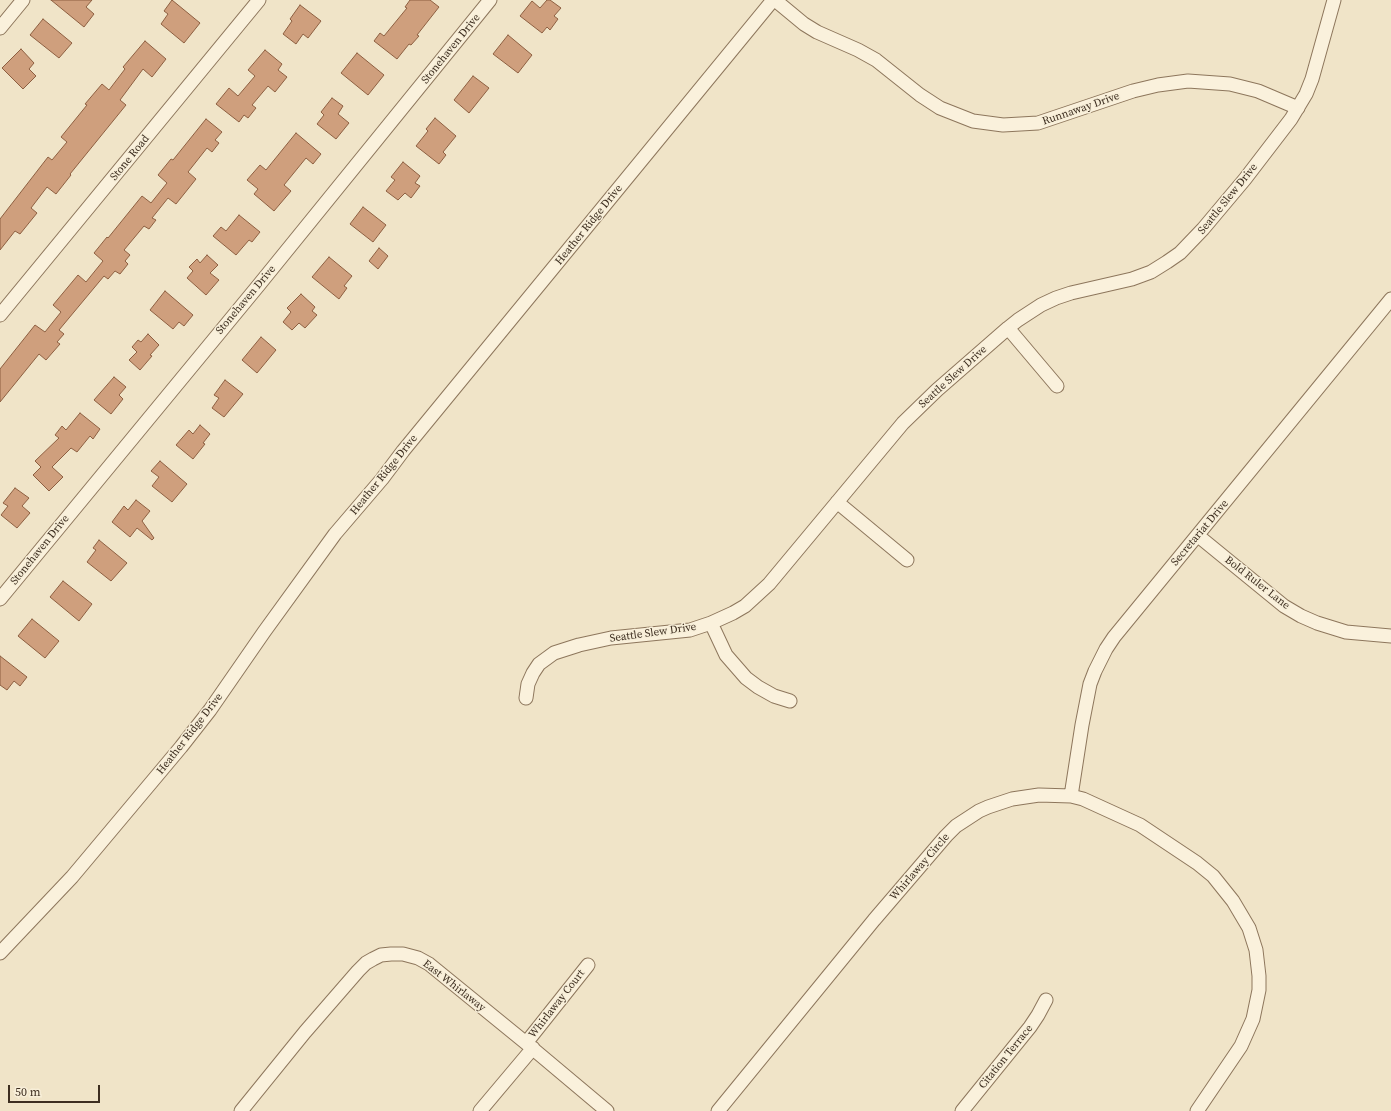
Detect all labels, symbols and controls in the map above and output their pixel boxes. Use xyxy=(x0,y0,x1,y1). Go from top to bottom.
street label: Stonehaven Drive xyxy=(419,11,483,87)
street label: Runnaway Drive xyxy=(1041,90,1121,128)
street label: Stone Road xyxy=(108,133,152,183)
street label: Seattle Slew Drive xyxy=(1195,161,1261,237)
street label: Heather Ridge Drive xyxy=(553,182,625,268)
street label: Stonehaven Drive xyxy=(213,263,279,337)
street label: Seattle Slew Drive xyxy=(916,343,990,411)
street label: Heather Ridge Drive xyxy=(348,432,420,518)
street label: Secretariat Drive xyxy=(1169,497,1231,569)
street label: Stonehaven Drive xyxy=(8,512,72,588)
street label: Bold Ruler Lane xyxy=(1222,554,1292,612)
street label: Seattle Slew Drive xyxy=(609,620,697,646)
street label: Heather Ridge Drive xyxy=(154,691,226,777)
street label: Whirlaway Circle xyxy=(887,831,953,903)
street label: East Whirlaway xyxy=(420,957,488,1015)
street label: Whirlaway Court xyxy=(526,967,588,1041)
street label: Citation Terrace xyxy=(976,1022,1036,1092)
scale bar xyxy=(10,1077,102,1103)
text: 50 m xyxy=(15,1084,41,1100)

